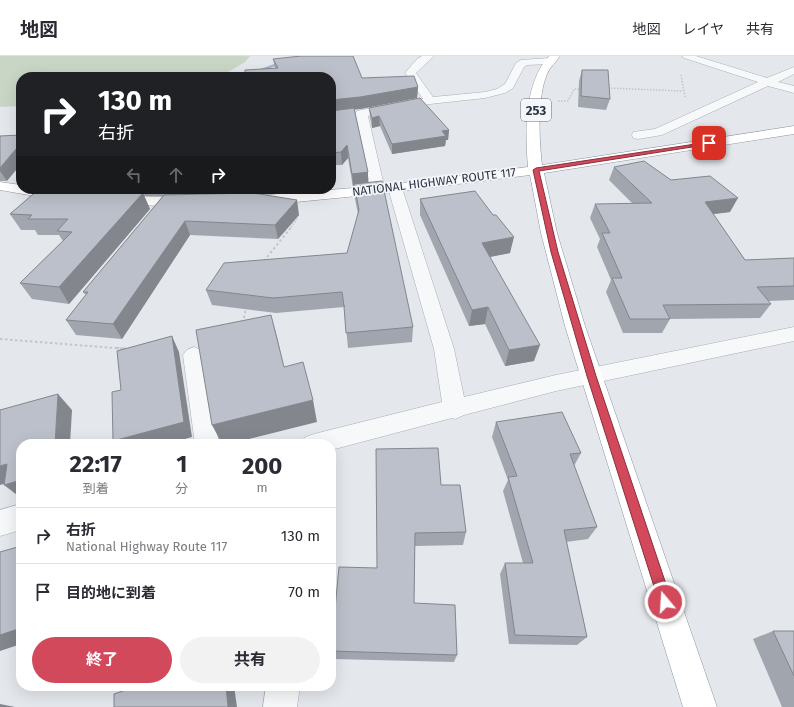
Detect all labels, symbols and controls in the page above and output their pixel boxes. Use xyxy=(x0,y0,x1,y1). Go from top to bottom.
text: 地図 xyxy=(20,18,58,41)
text: 地図 xyxy=(632,21,660,38)
text: レイヤ xyxy=(682,21,724,38)
text: 共有 xyxy=(746,21,774,38)
text: 130 m xyxy=(98,84,172,117)
icon: right xyxy=(32,88,84,140)
road number: 253 xyxy=(521,99,551,121)
text: 右折 xyxy=(98,122,134,144)
pin xyxy=(692,126,726,160)
icon: arrive xyxy=(698,132,720,154)
icon: left xyxy=(123,164,145,186)
icon: ahead xyxy=(165,164,187,186)
icon: right xyxy=(207,164,229,186)
street label: NATIONAL HIGHWAY ROUTE 117 xyxy=(351,165,517,199)
text: 22:17 xyxy=(70,450,122,478)
text: 1 xyxy=(176,450,187,478)
text: 200 xyxy=(242,452,282,480)
text: m xyxy=(257,480,268,495)
text: 到着 xyxy=(83,481,109,496)
text: 分 xyxy=(175,481,188,496)
text: 右折 xyxy=(66,521,96,539)
icon: right xyxy=(32,525,54,547)
text: 130 m xyxy=(281,527,320,545)
text: National Highway Route 117 xyxy=(66,539,227,554)
icon: arrive xyxy=(32,581,54,603)
position arrow xyxy=(644,581,686,623)
text: 70 m xyxy=(288,583,320,601)
text: 目的地に到着 xyxy=(66,584,156,602)
button: 終了 xyxy=(32,637,172,683)
button: 共有 xyxy=(180,637,320,683)

